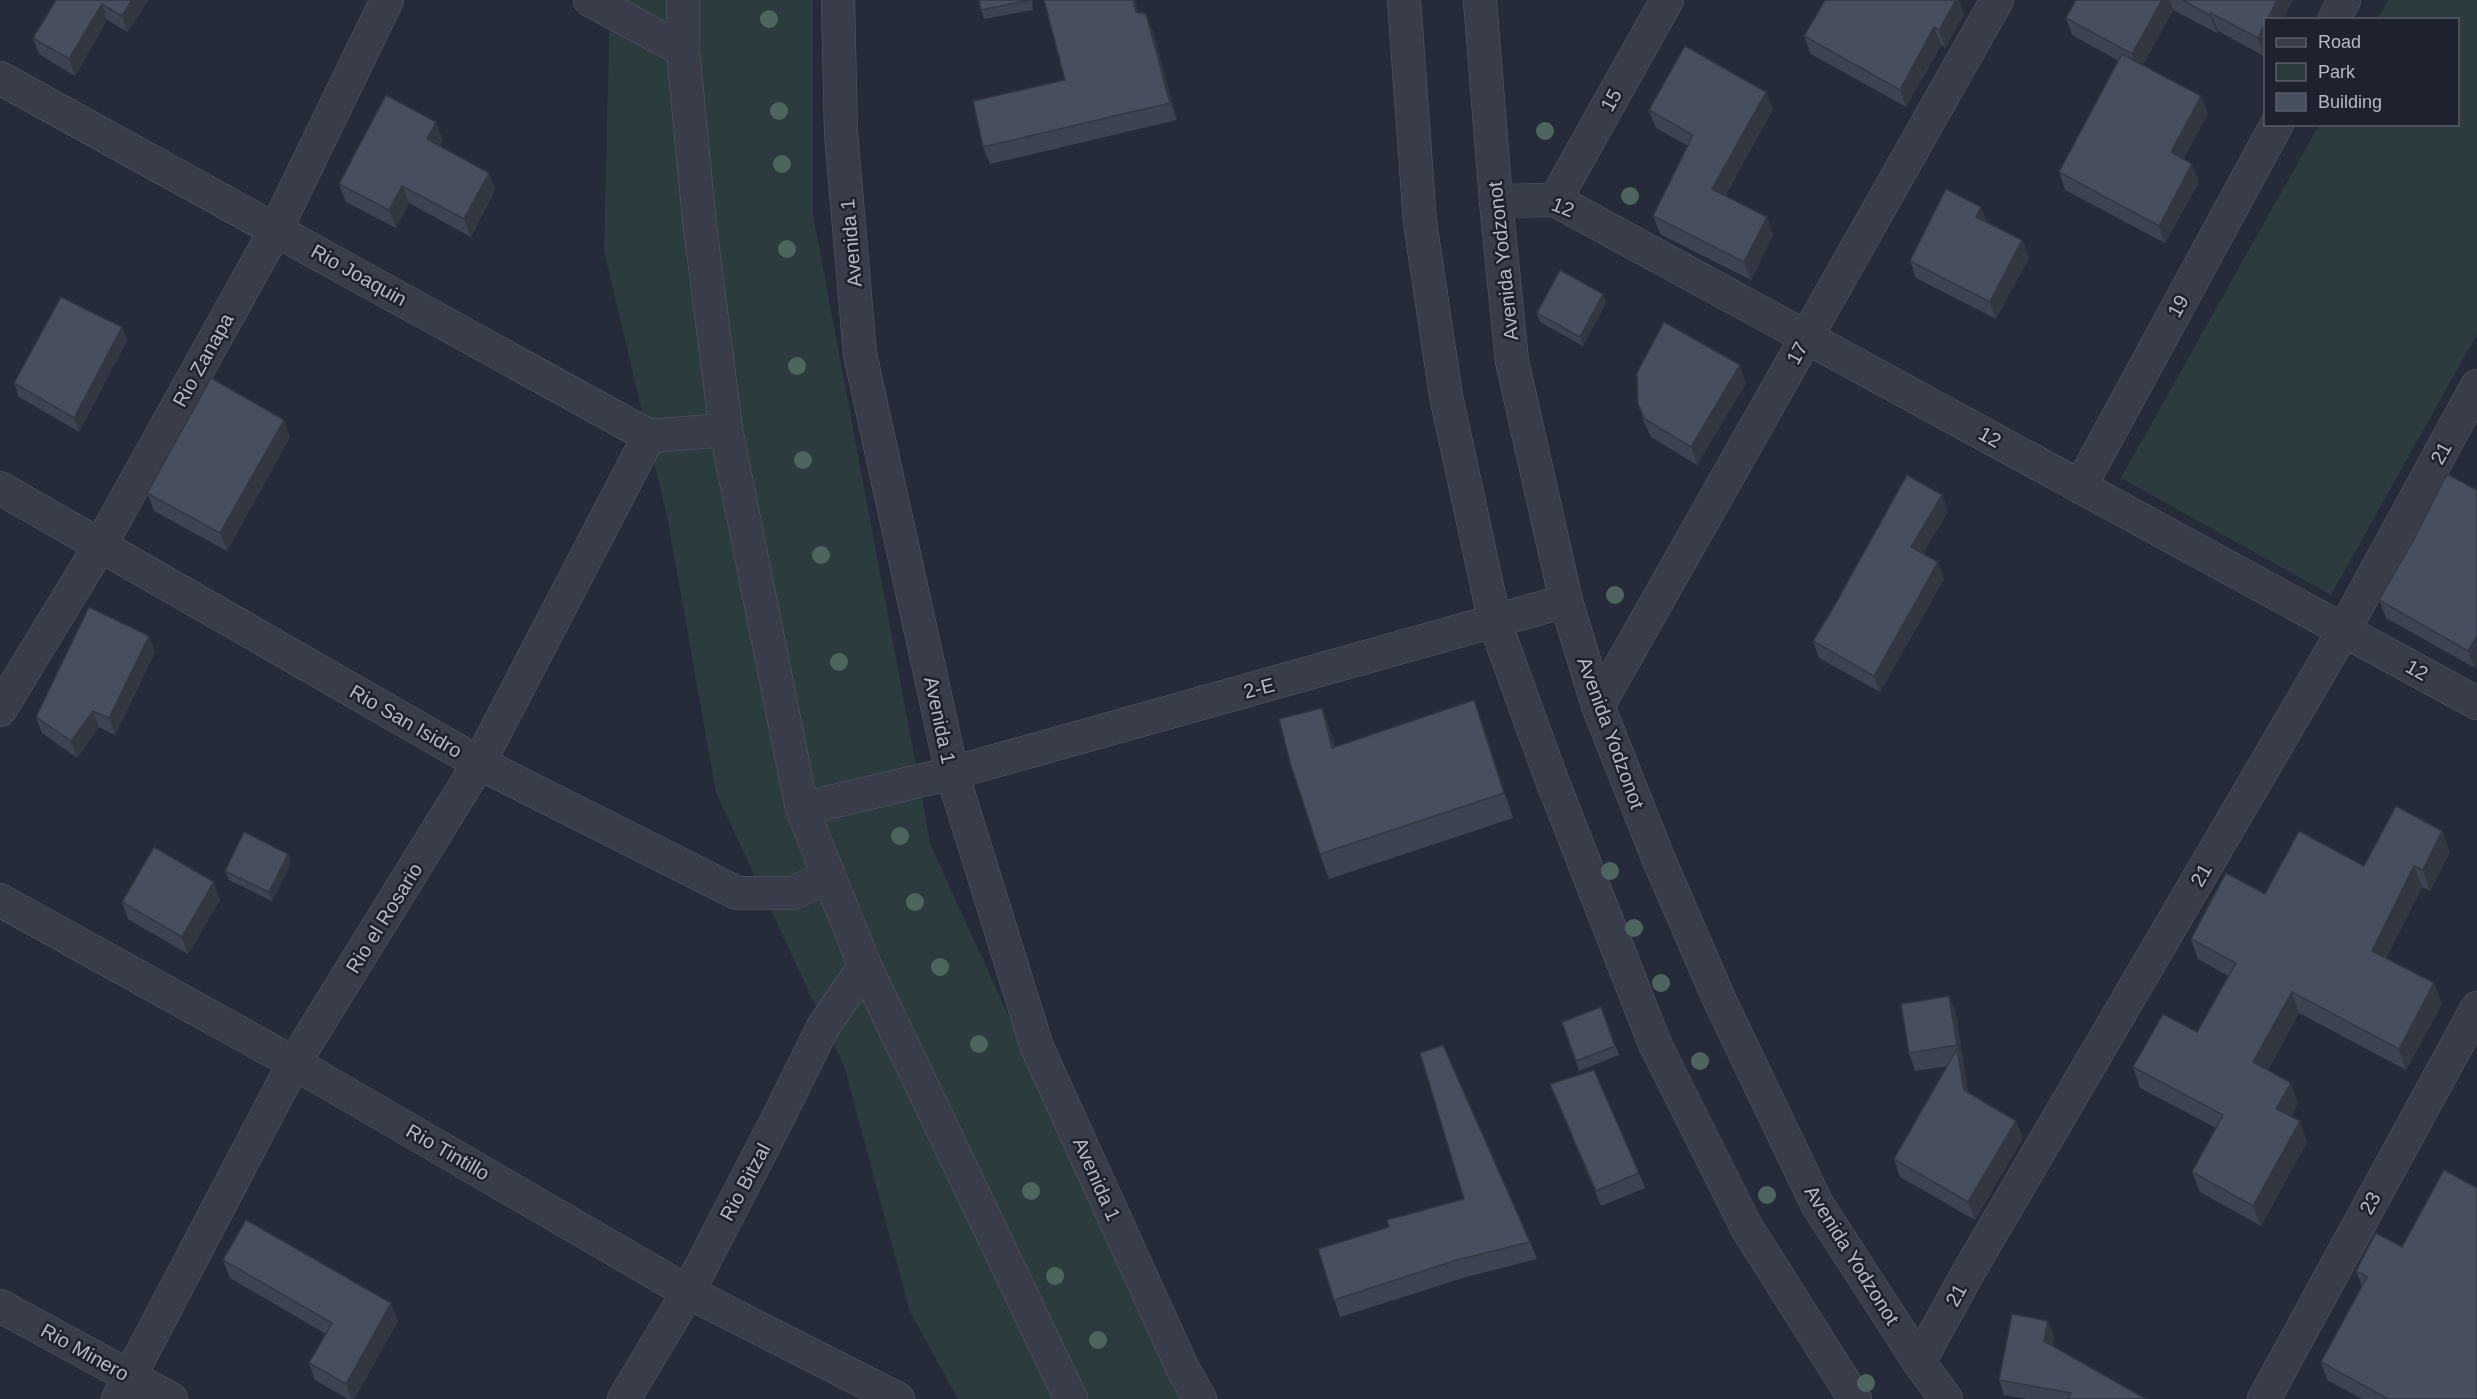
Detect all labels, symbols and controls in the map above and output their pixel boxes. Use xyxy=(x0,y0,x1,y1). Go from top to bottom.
legend xyxy=(2264,18,2459,126)
text: Road xyxy=(2318,32,2361,52)
text: Park xyxy=(2318,62,2356,82)
street label: 15 xyxy=(1596,85,1626,115)
text: Building xyxy=(2318,92,2382,112)
street label: Avenida Yodzonot xyxy=(1484,180,1522,342)
street label: 12 xyxy=(1549,193,1577,221)
street label: Avenida 1 xyxy=(836,198,866,288)
street label: Rio Joaquin xyxy=(307,240,411,310)
street label: 19 xyxy=(2163,291,2193,321)
street label: Rio Zanapa xyxy=(168,309,238,411)
street label: 17 xyxy=(1782,338,1812,368)
street label: 12 xyxy=(1975,422,2005,452)
street label: 21 xyxy=(2426,438,2456,468)
street label: Avenida Yodzonot xyxy=(1573,654,1649,812)
street label: 12 xyxy=(2402,655,2432,685)
street label: 2-E xyxy=(1241,673,1277,703)
street label: Avenida 1 xyxy=(920,674,960,766)
street label: Rio San Isidro xyxy=(346,680,466,762)
street label: Rio el Rosario xyxy=(341,859,427,977)
street label: 21 xyxy=(2186,860,2216,890)
street label: Rio Tintillo xyxy=(403,1119,493,1185)
street label: Avenida 1 xyxy=(1069,1134,1125,1224)
street label: Rio Bitzal xyxy=(715,1140,775,1224)
street label: Avenida Yodzonot xyxy=(1800,1181,1904,1329)
street label: 23 xyxy=(2355,1188,2385,1218)
street label: 21 xyxy=(1941,1280,1971,1310)
street label: Rio Minero xyxy=(37,1319,133,1385)

